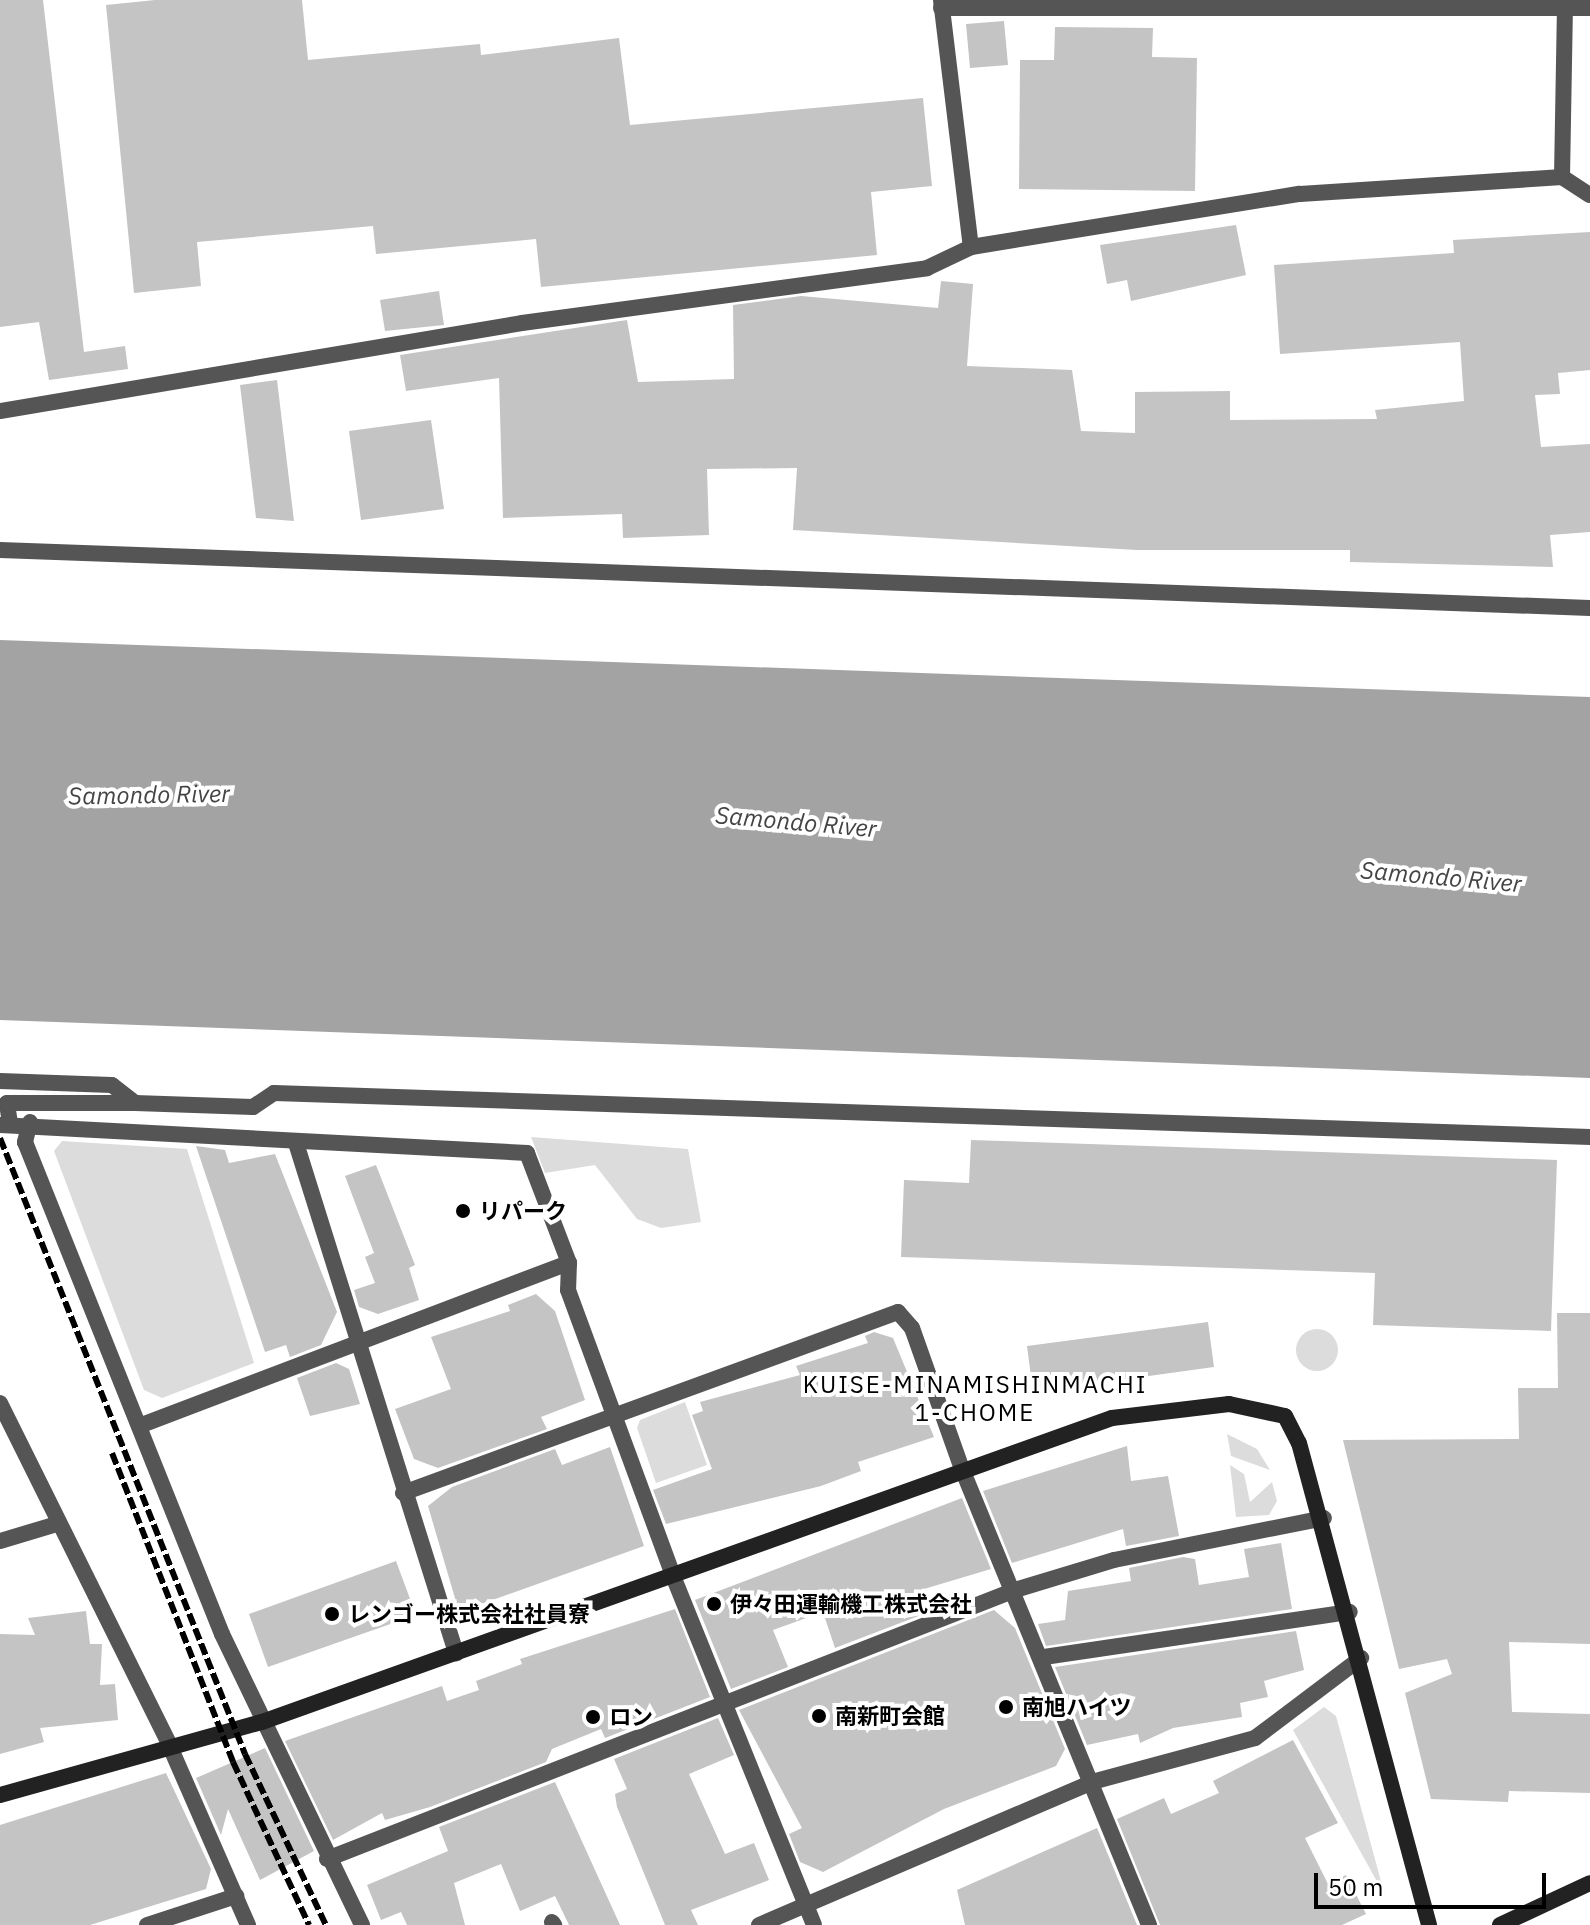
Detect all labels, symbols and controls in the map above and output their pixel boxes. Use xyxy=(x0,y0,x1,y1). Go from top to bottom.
water label: Samondo River xyxy=(68,779,230,811)
water label: Samondo River xyxy=(714,801,878,843)
water label: Samondo River xyxy=(1359,856,1523,898)
place label: リパーク xyxy=(479,1198,567,1224)
marker: リパーク xyxy=(454,1202,472,1220)
district label: KUISE-MINAMISHINMACHI 1-CHOME xyxy=(803,1371,1147,1427)
place label: 伊々田運輸機工株式会社 xyxy=(730,1591,972,1617)
marker: 伊々田運輸機工株式会社 xyxy=(705,1595,723,1613)
place label: レンゴー株式会社社員寮 xyxy=(348,1601,590,1627)
marker: レンゴー株式会社社員寮 xyxy=(323,1605,341,1623)
place label: 南旭ハイツ xyxy=(1022,1694,1132,1720)
marker: 南旭ハイツ xyxy=(997,1698,1015,1716)
place label: 南新町会館 xyxy=(835,1703,945,1729)
place label: ロン xyxy=(609,1704,653,1730)
marker: 南新町会館 xyxy=(810,1707,828,1725)
marker: ロン xyxy=(584,1708,602,1726)
scale bar xyxy=(1318,1857,1550,1907)
text: 50 m xyxy=(1328,1871,1383,1903)

